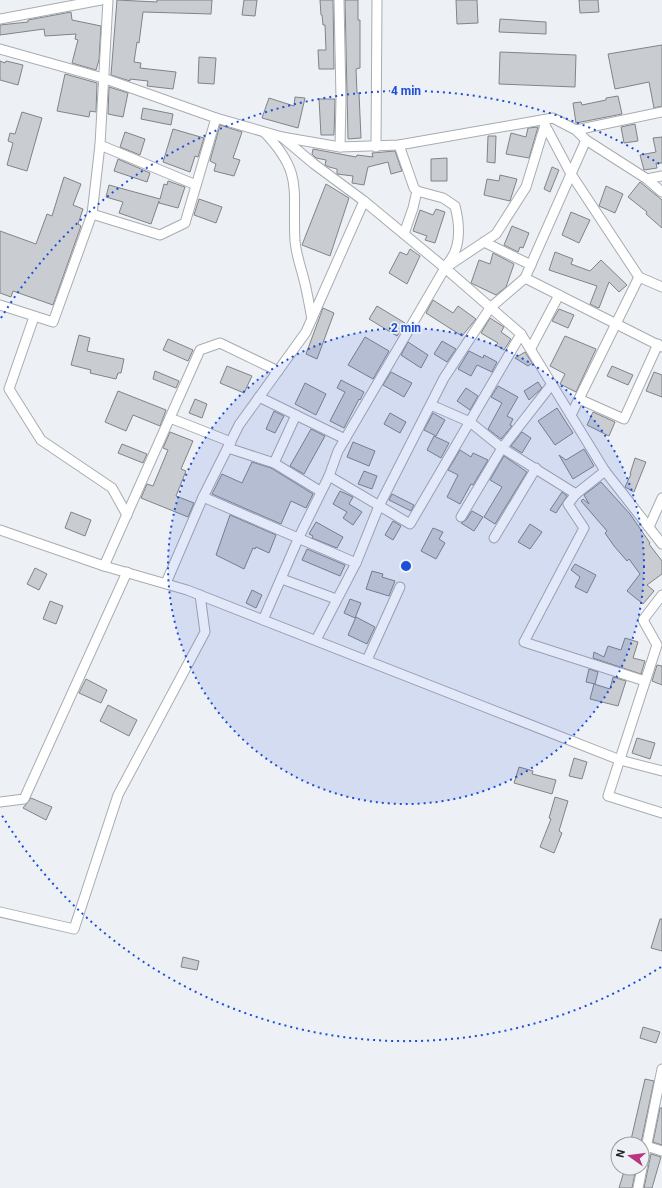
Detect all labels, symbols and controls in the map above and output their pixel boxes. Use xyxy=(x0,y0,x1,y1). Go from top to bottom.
text: 4 min xyxy=(391,84,421,98)
text: 2 min xyxy=(391,321,421,335)
centre of rings xyxy=(399,559,413,573)
north arrow xyxy=(610,1136,650,1176)
text: N xyxy=(614,1148,628,1159)

